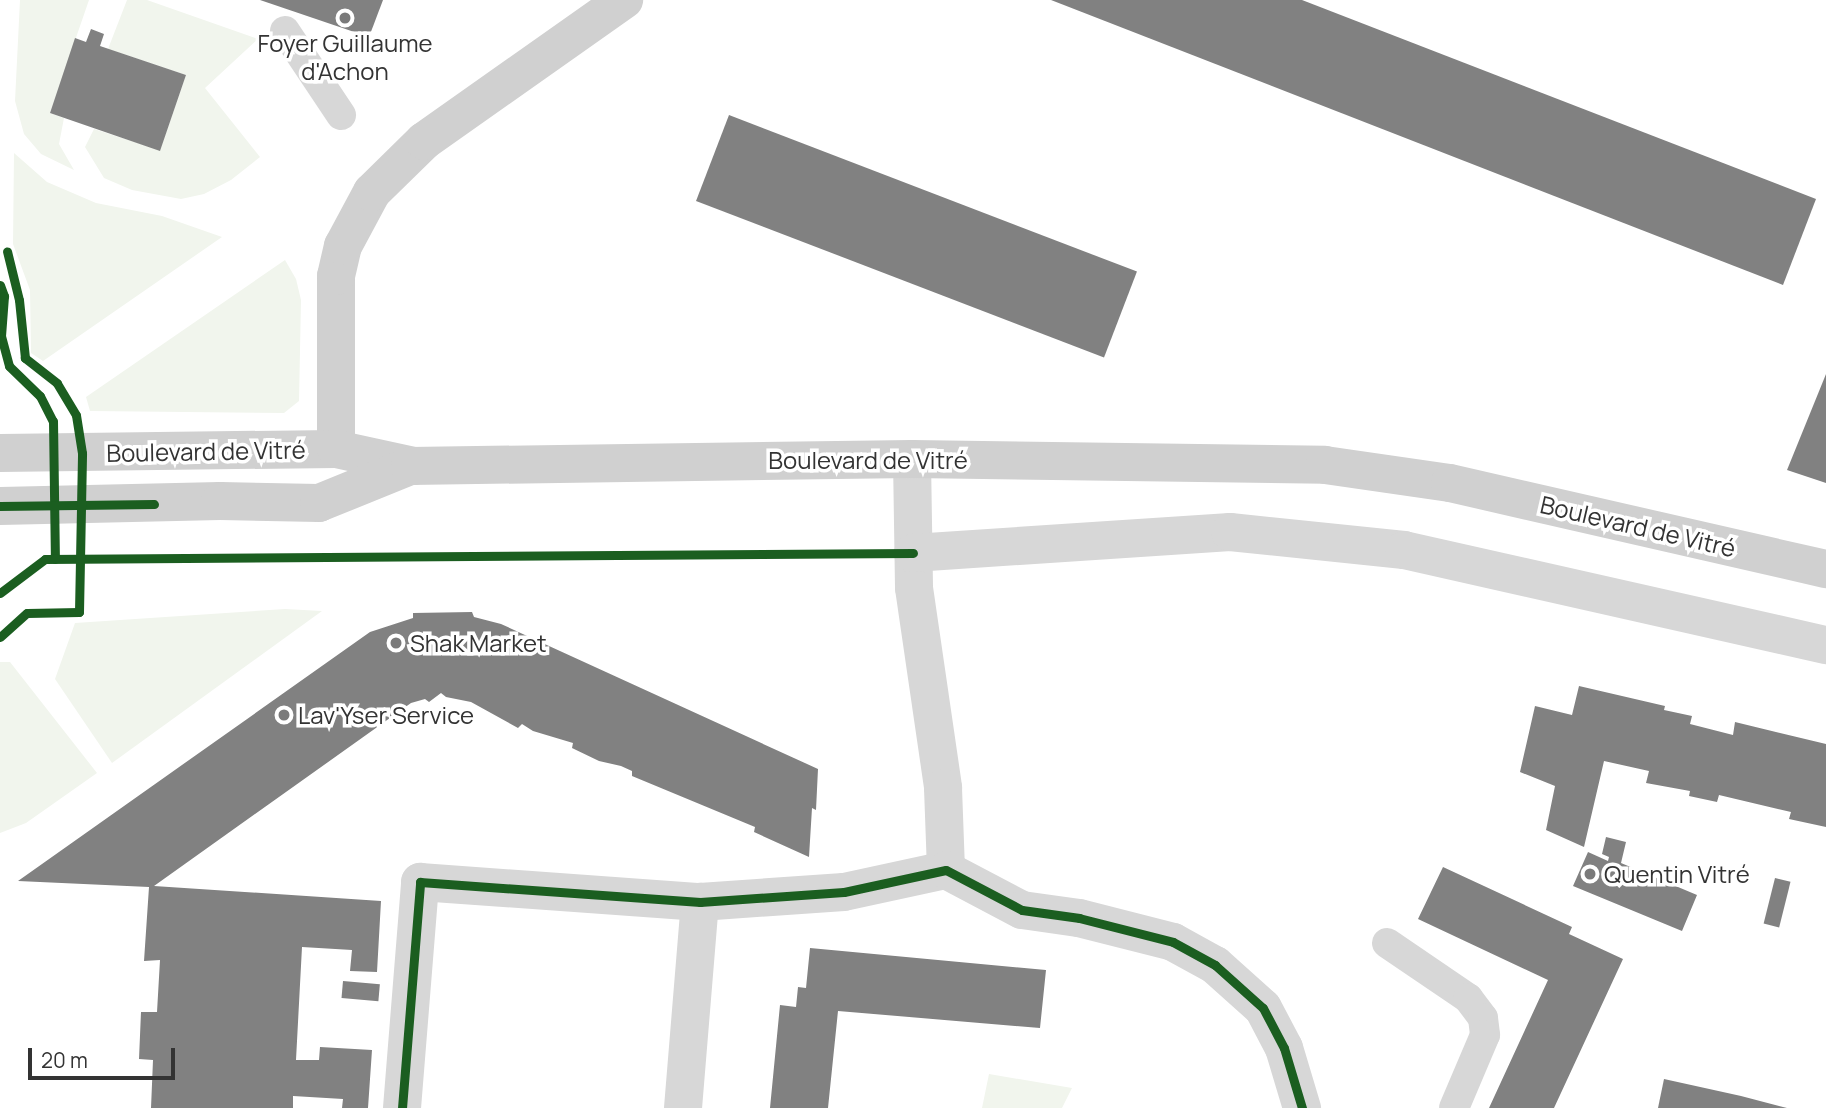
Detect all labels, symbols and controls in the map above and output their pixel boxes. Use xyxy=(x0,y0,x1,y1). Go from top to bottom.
marker: Foyer Guillaume d'Achon xyxy=(337,10,353,26)
place label: Foyer Guillaume d'Achon xyxy=(258,29,432,85)
street label: Boulevard de Vitré xyxy=(106,435,306,467)
street label: Boulevard de Vitré xyxy=(768,446,968,474)
street label: Boulevard de Vitré xyxy=(1538,490,1738,562)
place label: Shak Market xyxy=(410,629,547,657)
marker: Shak Market xyxy=(388,635,404,651)
place label: Lav'Yser Service xyxy=(298,701,474,729)
marker: Lav'Yser Service xyxy=(276,707,292,723)
place label: Quentin Vitré xyxy=(1604,860,1750,888)
marker: Quentin Vitré xyxy=(1582,866,1598,882)
scale bar xyxy=(32,1034,178,1078)
text: 20 m xyxy=(41,1046,88,1074)

